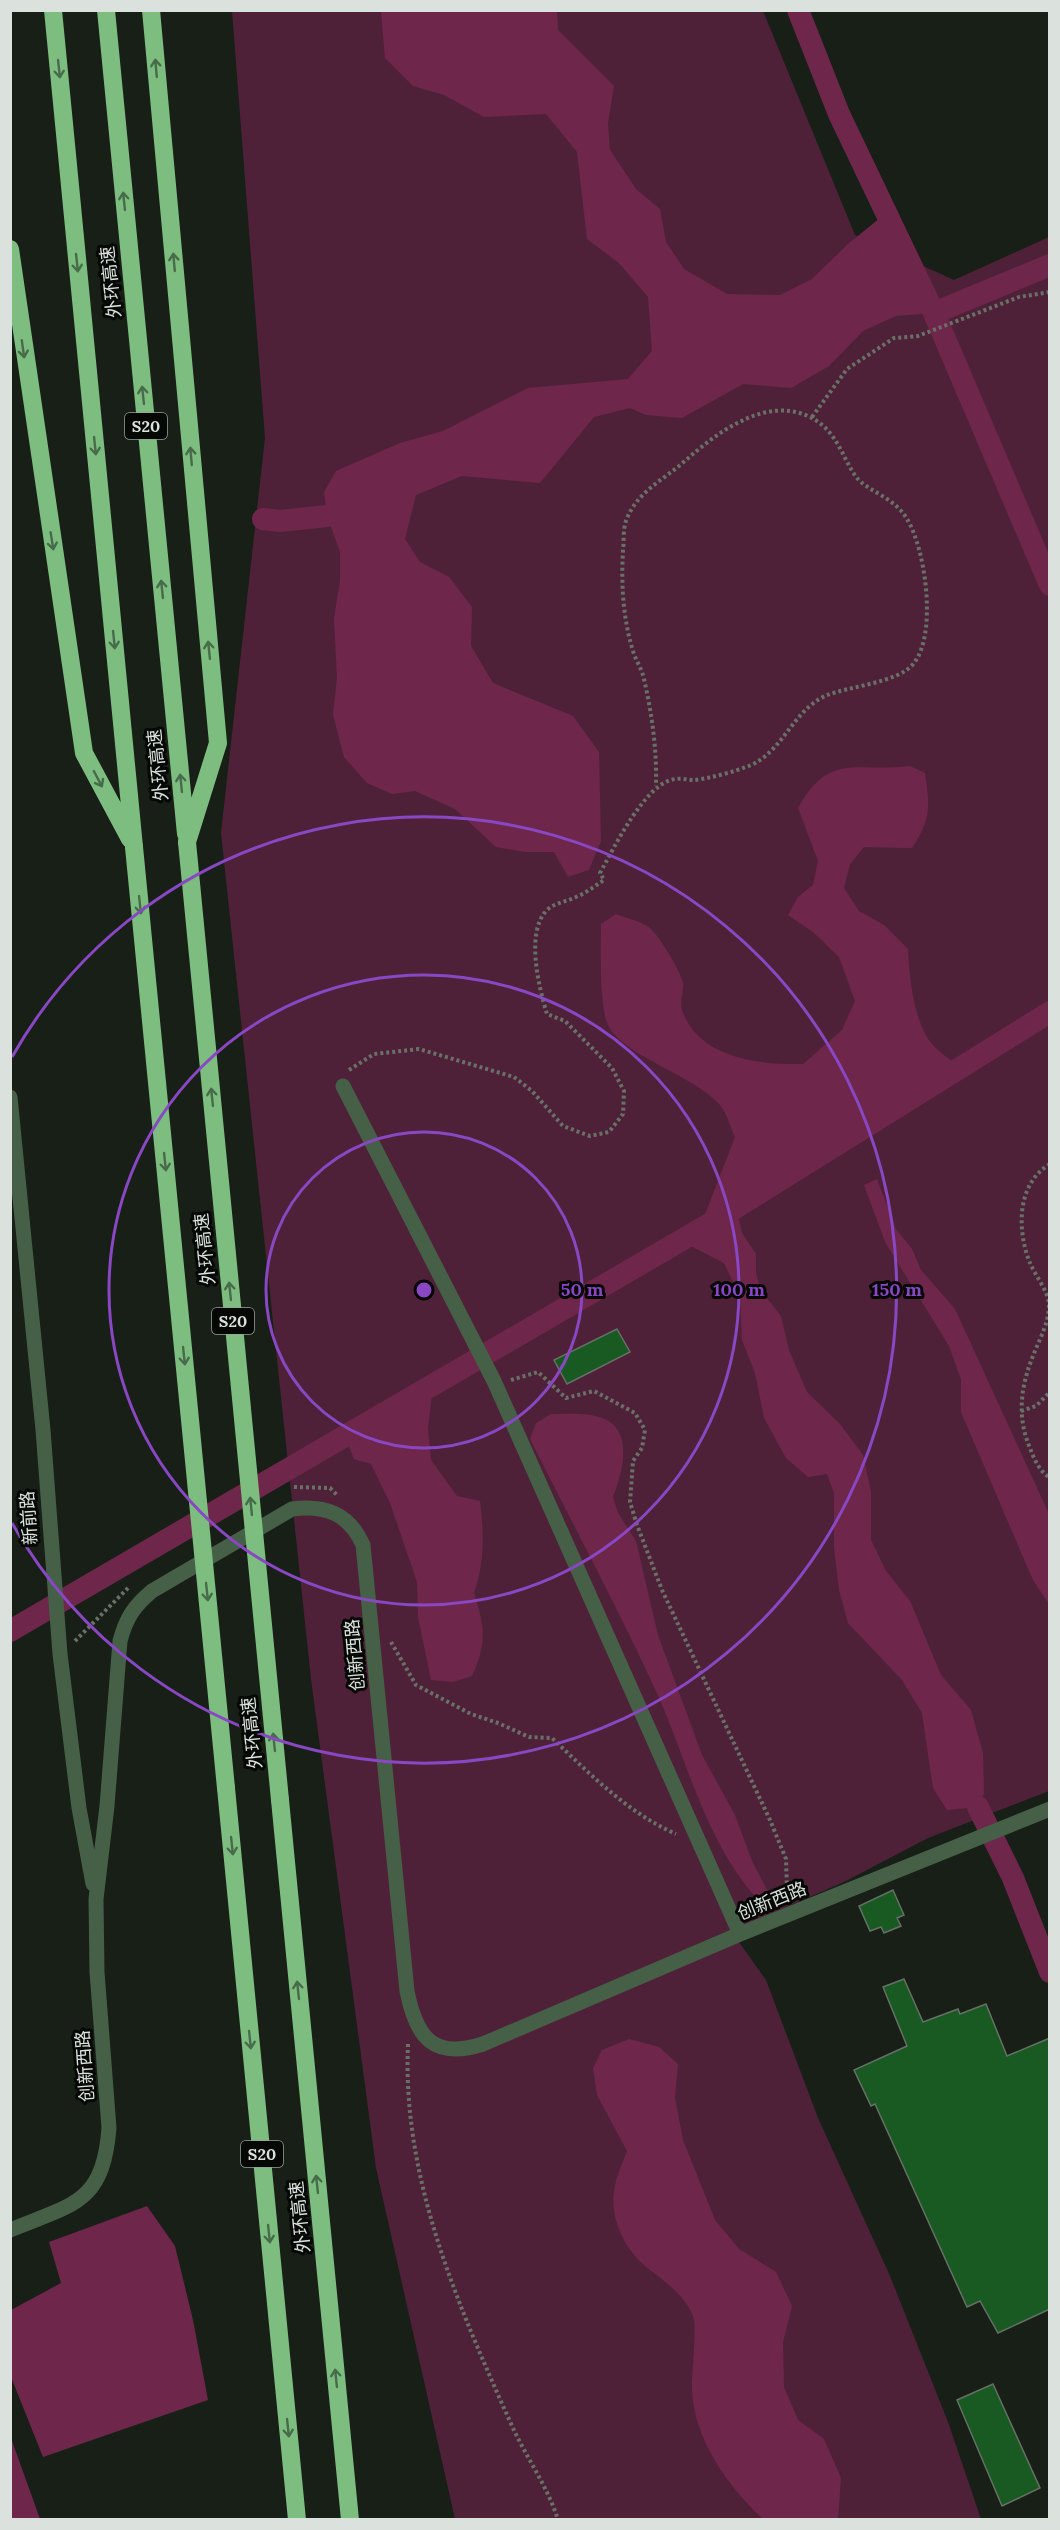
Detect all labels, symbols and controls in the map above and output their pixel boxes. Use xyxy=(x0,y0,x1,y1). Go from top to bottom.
one-way arrow xyxy=(54,58,65,78)
one-way arrow xyxy=(150,58,161,78)
one-way arrow xyxy=(118,192,129,212)
street label: 外环高速 xyxy=(95,245,126,319)
one-way arrow xyxy=(72,252,83,272)
one-way arrow xyxy=(168,252,179,272)
one-way arrow xyxy=(18,338,29,358)
one-way arrow xyxy=(137,386,148,406)
road number: S20 xyxy=(125,413,167,439)
one-way arrow xyxy=(90,436,101,456)
one-way arrow xyxy=(185,447,196,466)
one-way arrow xyxy=(46,531,57,551)
one-way arrow xyxy=(156,580,167,600)
one-way arrow xyxy=(109,630,120,650)
one-way arrow xyxy=(203,641,214,661)
street label: 外环高速 xyxy=(142,728,173,802)
one-way arrow xyxy=(93,770,104,788)
one-way arrow xyxy=(175,774,186,794)
one-way arrow xyxy=(135,894,146,914)
one-way arrow xyxy=(206,1087,217,1107)
one-way arrow xyxy=(160,1151,171,1171)
street label: 外环高速 xyxy=(189,1212,220,1286)
text: 50 m xyxy=(561,1278,604,1301)
text: 100 m xyxy=(713,1278,765,1301)
text: 150 m xyxy=(872,1278,922,1301)
centre of rings xyxy=(414,1280,434,1300)
one-way arrow xyxy=(224,1281,235,1301)
road number: S20 xyxy=(212,1308,254,1334)
one-way arrow xyxy=(179,1345,190,1365)
street label: 新前路 xyxy=(15,1490,42,1546)
one-way arrow xyxy=(245,1496,256,1516)
one-way arrow xyxy=(202,1581,213,1601)
street label: 创新西路 xyxy=(340,1618,369,1692)
street label: 外环高速 xyxy=(236,1696,267,1770)
one-way arrow xyxy=(268,1732,279,1752)
one-way arrow xyxy=(227,1836,238,1856)
street label: 创新西路 xyxy=(734,1876,809,1925)
one-way arrow xyxy=(293,1980,304,2000)
street label: 创新西路 xyxy=(71,2029,98,2103)
one-way arrow xyxy=(245,2030,256,2050)
road number: S20 xyxy=(241,2141,283,2167)
one-way arrow xyxy=(311,2174,322,2194)
street label: 外环高速 xyxy=(284,2180,315,2254)
one-way arrow xyxy=(264,2224,275,2244)
one-way arrow xyxy=(330,2368,341,2388)
one-way arrow xyxy=(283,2418,294,2438)

